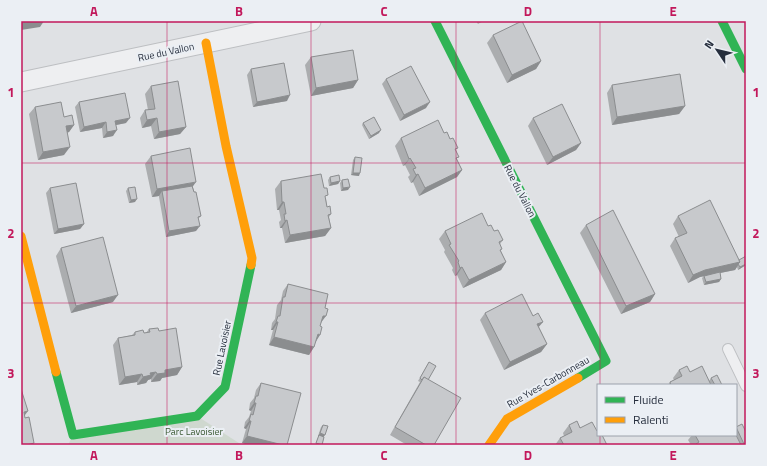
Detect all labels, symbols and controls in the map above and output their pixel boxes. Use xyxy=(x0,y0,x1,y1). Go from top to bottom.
text: A xyxy=(90,1,98,21)
text: B xyxy=(235,1,243,21)
text: C xyxy=(380,1,388,21)
text: D xyxy=(524,1,532,21)
text: E xyxy=(669,1,677,21)
north arrow xyxy=(697,30,737,70)
text: N xyxy=(700,37,718,52)
street label: Rue du Vallon xyxy=(136,39,196,65)
text: 1 xyxy=(7,82,15,102)
text: 1 xyxy=(752,82,760,102)
street label: Rue du Vallon xyxy=(500,162,540,220)
text: 2 xyxy=(7,223,15,243)
text: 2 xyxy=(752,223,760,243)
street label: Rue Lavoisier xyxy=(209,319,235,377)
street label: Rue Yves-Carbonneau xyxy=(504,352,592,412)
text: 3 xyxy=(7,363,15,383)
text: 3 xyxy=(752,363,760,383)
legend xyxy=(597,384,737,436)
text: Fluide xyxy=(633,390,664,409)
text: Ralenti xyxy=(633,410,668,429)
park label: Parc Lavoisier xyxy=(165,424,224,439)
text: A xyxy=(90,445,98,465)
text: B xyxy=(235,445,243,465)
text: C xyxy=(380,445,388,465)
text: D xyxy=(524,445,532,465)
text: E xyxy=(669,445,677,465)

